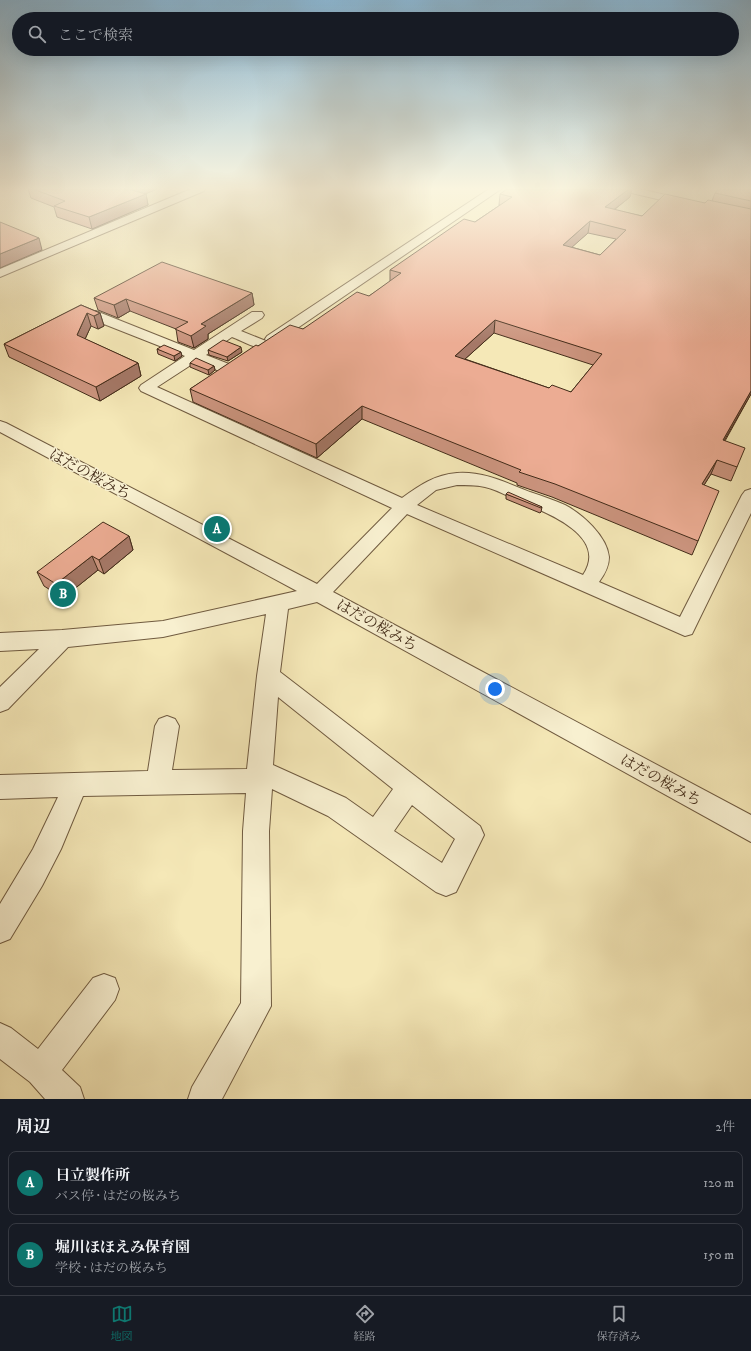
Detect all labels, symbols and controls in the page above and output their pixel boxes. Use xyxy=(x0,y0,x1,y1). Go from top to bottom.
search box xyxy=(12,12,739,56)
icon: search xyxy=(26,23,48,45)
text: ここで検索 xyxy=(58,26,133,45)
street label: はだの桜みち xyxy=(46,445,134,504)
pin: A xyxy=(204,514,230,544)
pin: B xyxy=(50,579,76,609)
street label: はだの桜みち xyxy=(333,595,421,656)
your location xyxy=(485,679,505,699)
street label: はだの桜みち xyxy=(617,750,705,811)
text: 周辺 xyxy=(16,1116,50,1138)
text: 2件 xyxy=(716,1119,735,1135)
text: 日立製作所 xyxy=(55,1166,130,1185)
text: A xyxy=(26,1175,34,1191)
text: 120 m xyxy=(703,1175,734,1191)
text: バス停 · はだの桜みち xyxy=(55,1188,181,1204)
text: 堀川ほほえみ保育園 xyxy=(55,1238,190,1257)
text: B xyxy=(26,1247,34,1263)
text: 150 m xyxy=(703,1247,734,1263)
text: 学校 · はだの桜みち xyxy=(55,1260,168,1276)
tab: 地図 xyxy=(111,1303,133,1344)
tab: 経路 xyxy=(354,1303,376,1344)
tab: 保存済み xyxy=(597,1303,641,1344)

